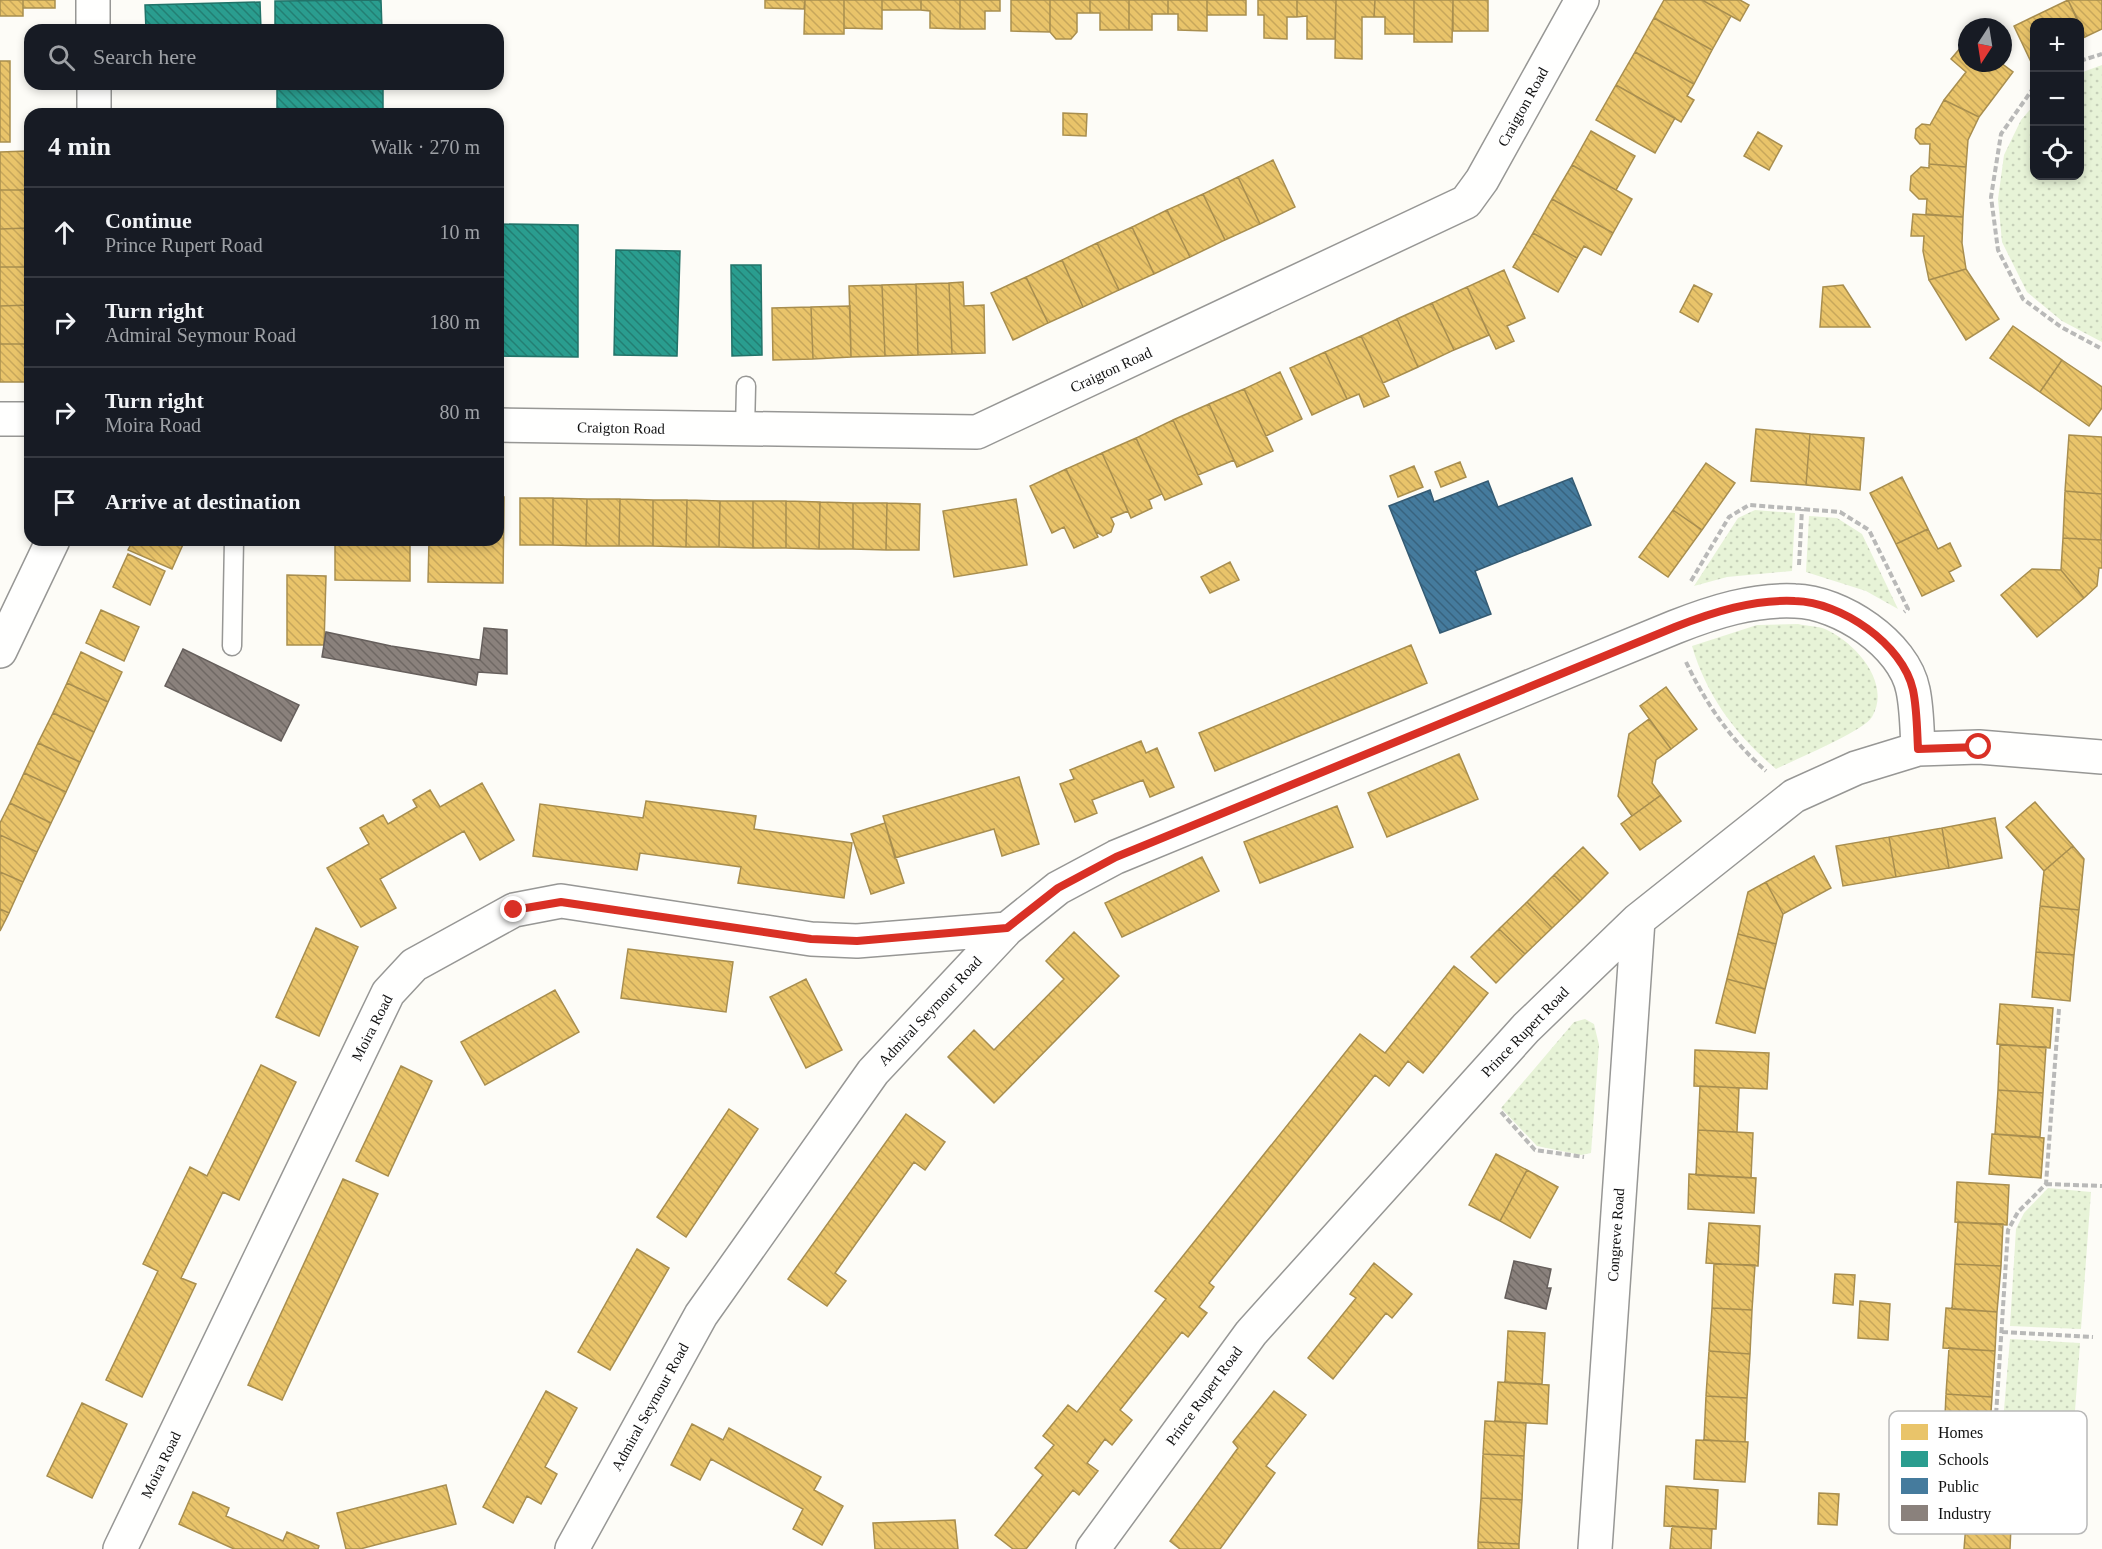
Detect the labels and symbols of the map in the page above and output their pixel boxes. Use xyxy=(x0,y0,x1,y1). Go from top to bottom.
north arrow xyxy=(1958,18,2012,72)
street label: Craigton Road xyxy=(1495,64,1552,149)
street label: Craigton Road xyxy=(1068,344,1155,396)
street label: Craigton Road xyxy=(577,419,666,437)
route start xyxy=(1965,733,1991,759)
route end xyxy=(500,896,526,922)
street label: Admiral Seymour Road xyxy=(875,953,985,1069)
street label: Prince Rupert Road xyxy=(1478,984,1572,1080)
street label: Moira Road xyxy=(349,992,396,1064)
street label: Congreve Road xyxy=(1605,1187,1627,1282)
street label: Admiral Seymour Road xyxy=(608,1340,692,1474)
street label: Prince Rupert Road xyxy=(1163,1343,1246,1449)
legend xyxy=(1889,1411,2087,1534)
text: Homes xyxy=(1938,1424,1983,1441)
street label: Moira Road xyxy=(138,1429,184,1501)
text: Schools xyxy=(1938,1451,1989,1468)
text: Public xyxy=(1938,1478,1979,1495)
text: Industry xyxy=(1938,1505,1991,1523)

